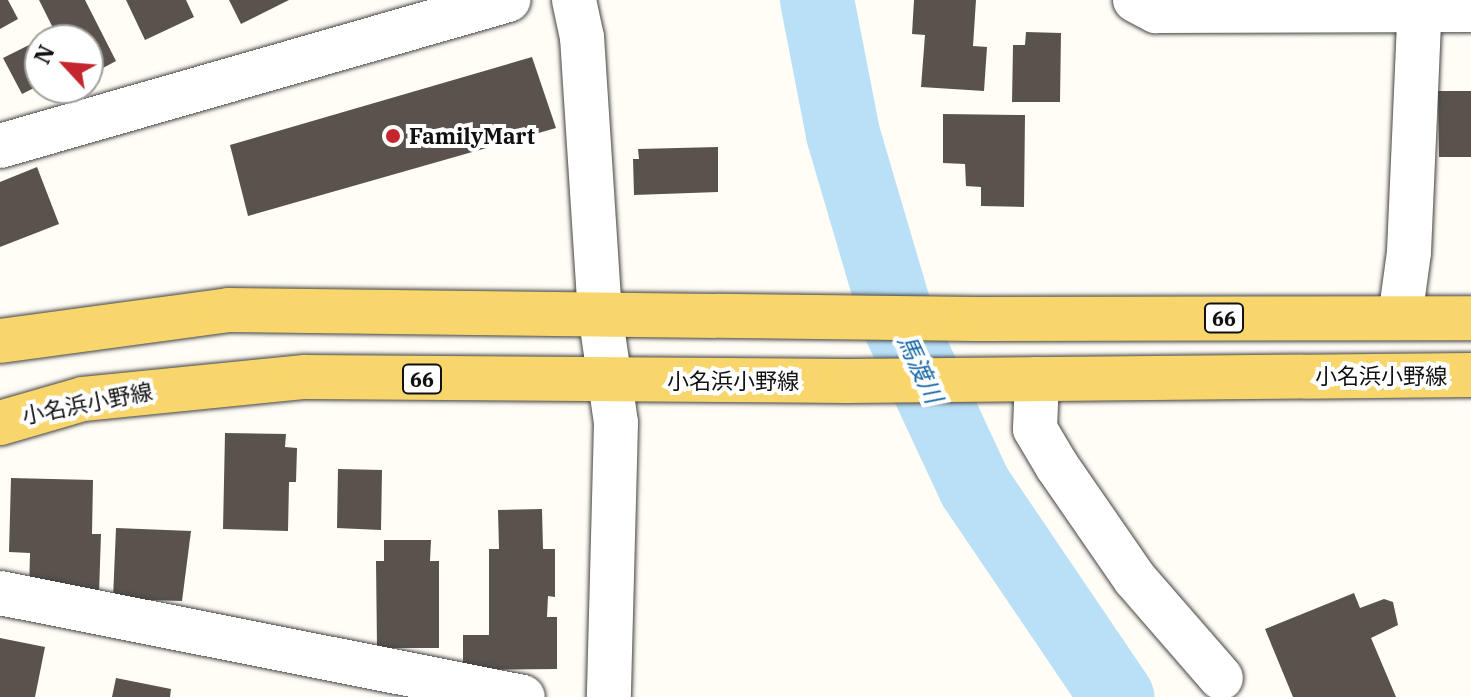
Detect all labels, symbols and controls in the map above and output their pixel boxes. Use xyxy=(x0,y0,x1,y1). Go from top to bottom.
north arrow xyxy=(24,24,104,104)
text: N xyxy=(27,40,61,68)
place label: FamilyMart xyxy=(409,123,535,149)
marker: FamilyMart xyxy=(384,127,402,145)
road number: 66 xyxy=(1204,302,1244,334)
water label: 馬渡川 xyxy=(892,330,948,408)
road number: 66 xyxy=(402,363,442,395)
street label: 小名浜小野線 xyxy=(1315,363,1447,389)
street label: 小名浜小野線 xyxy=(667,368,799,394)
street label: 小名浜小野線 xyxy=(20,377,154,429)

